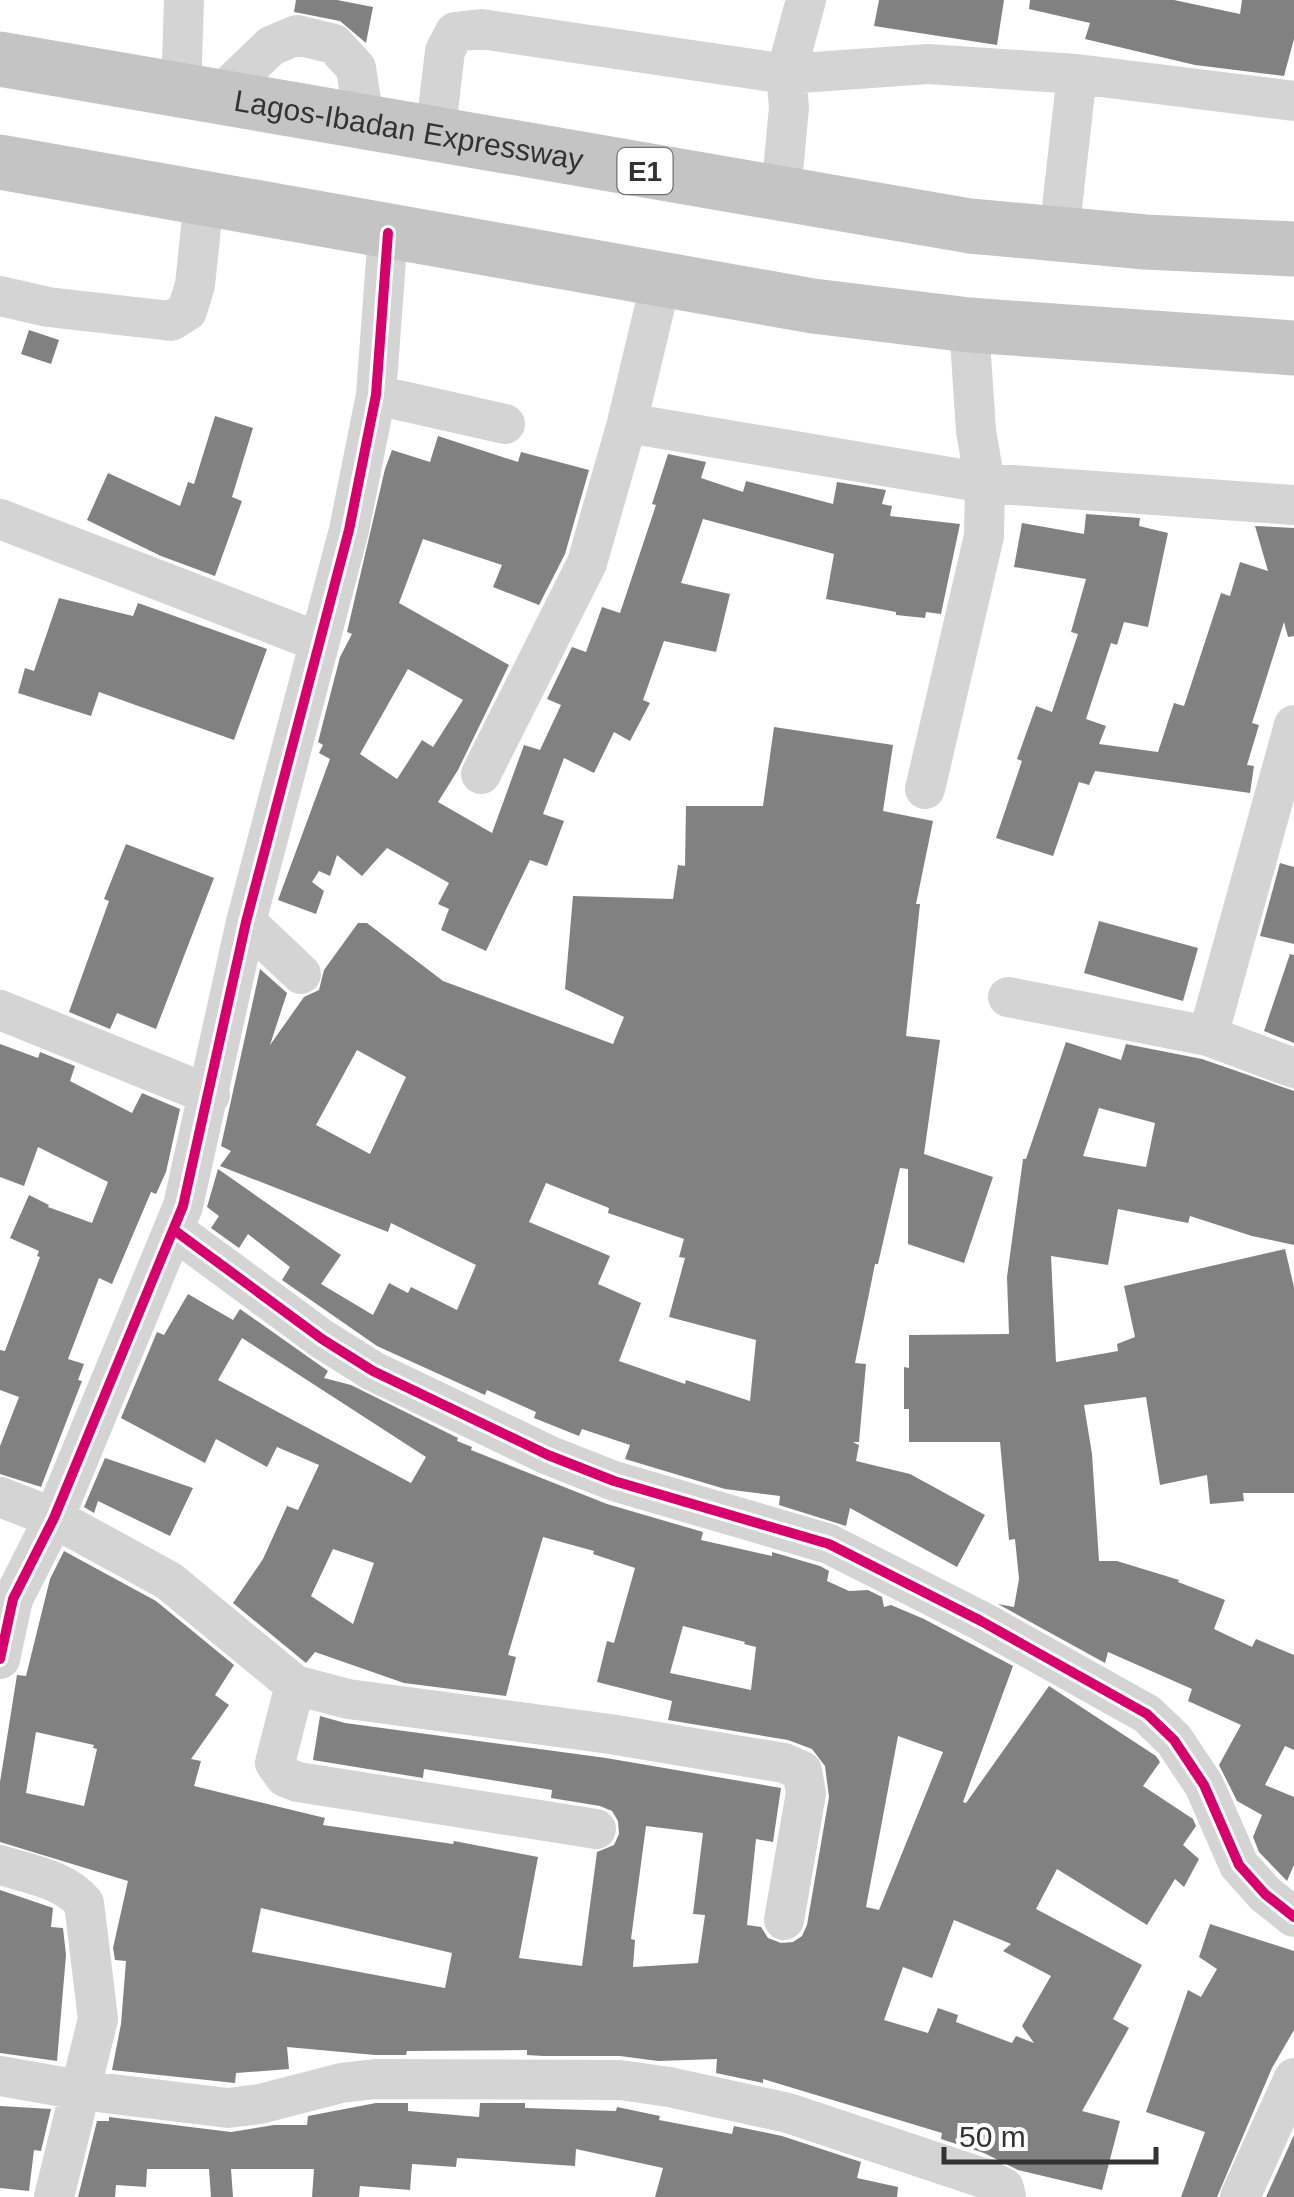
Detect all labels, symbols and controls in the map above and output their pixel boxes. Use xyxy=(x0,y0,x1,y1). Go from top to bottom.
street label: Lagos-Ibadan Expressway xyxy=(232,83,586,176)
road number: E1 xyxy=(618,148,672,194)
scale bar xyxy=(944,2102,1156,2164)
text: 50 m xyxy=(959,2120,1026,2153)

